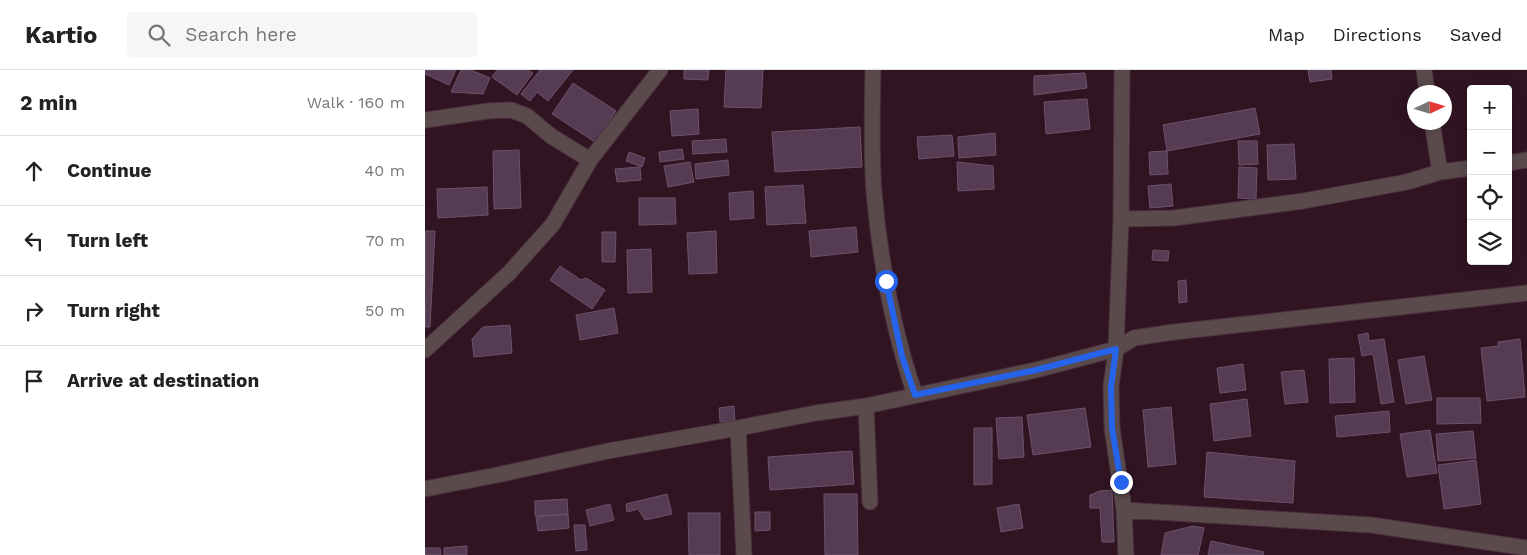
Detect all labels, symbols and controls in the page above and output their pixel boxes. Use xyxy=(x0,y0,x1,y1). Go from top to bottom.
search box xyxy=(127,12,477,57)
text: Kartio xyxy=(25,21,97,49)
icon: search xyxy=(145,21,173,49)
text: Search here xyxy=(185,23,297,46)
text: Map xyxy=(1268,24,1305,45)
text: Directions xyxy=(1333,24,1422,45)
text: Saved xyxy=(1450,24,1502,45)
north arrow xyxy=(1407,85,1452,130)
map controls xyxy=(1467,85,1512,265)
button: + xyxy=(1467,85,1512,130)
text: 2 min xyxy=(20,90,77,115)
text: Walk · 160 m xyxy=(307,93,405,112)
button: − xyxy=(1467,130,1512,175)
icon: ahead xyxy=(20,157,48,185)
text: Continue xyxy=(67,159,151,182)
text: 40 m xyxy=(365,161,405,180)
button: locate xyxy=(1467,175,1512,220)
button: layers xyxy=(1467,220,1512,265)
icon: left xyxy=(20,227,48,255)
text: Turn left xyxy=(67,229,148,252)
text: 70 m xyxy=(366,231,405,250)
route start xyxy=(875,270,898,293)
icon: right xyxy=(20,297,48,325)
text: Turn right xyxy=(67,299,160,322)
text: 50 m xyxy=(365,301,405,320)
icon: arrive xyxy=(20,367,48,395)
text: Arrive at destination xyxy=(67,369,259,392)
route end xyxy=(1110,471,1133,494)

